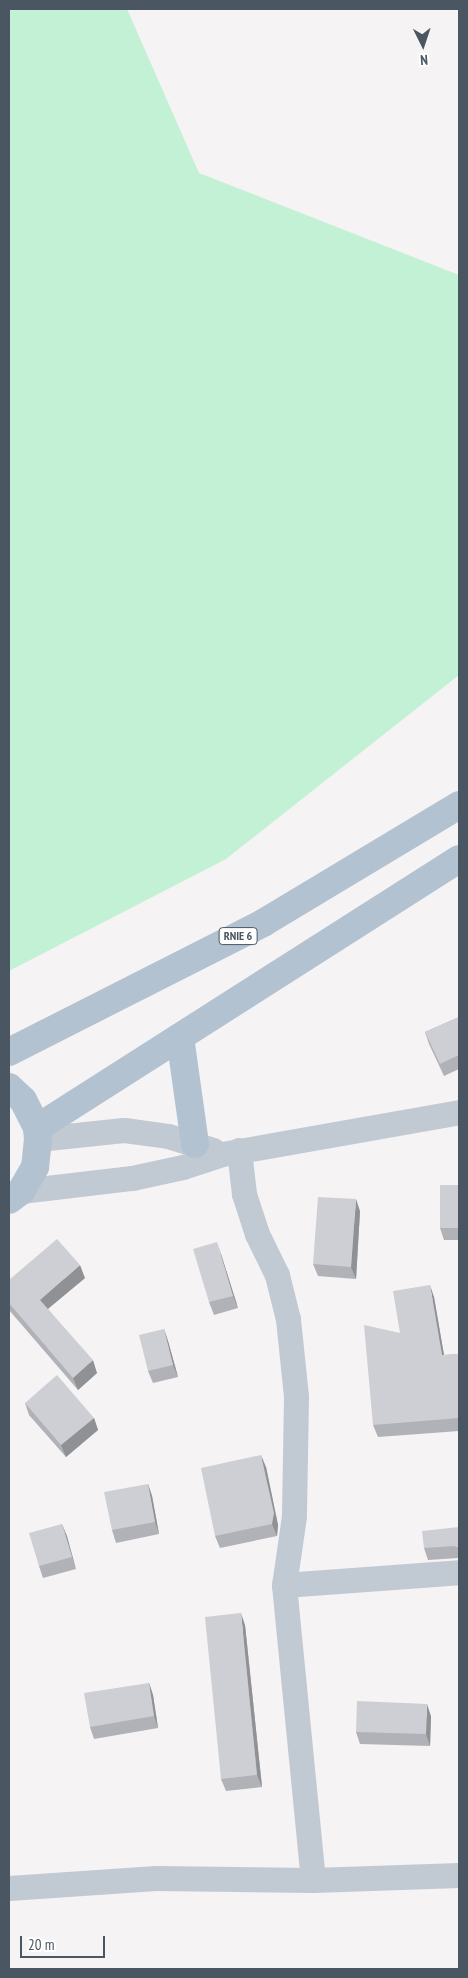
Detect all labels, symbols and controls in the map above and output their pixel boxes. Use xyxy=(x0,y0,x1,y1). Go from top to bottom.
north arrow xyxy=(398,20,448,70)
text: N xyxy=(420,51,428,69)
road number: RNIE 6 xyxy=(218,926,258,946)
scale bar xyxy=(22,1926,108,1958)
text: 20 m xyxy=(28,1935,54,1954)

